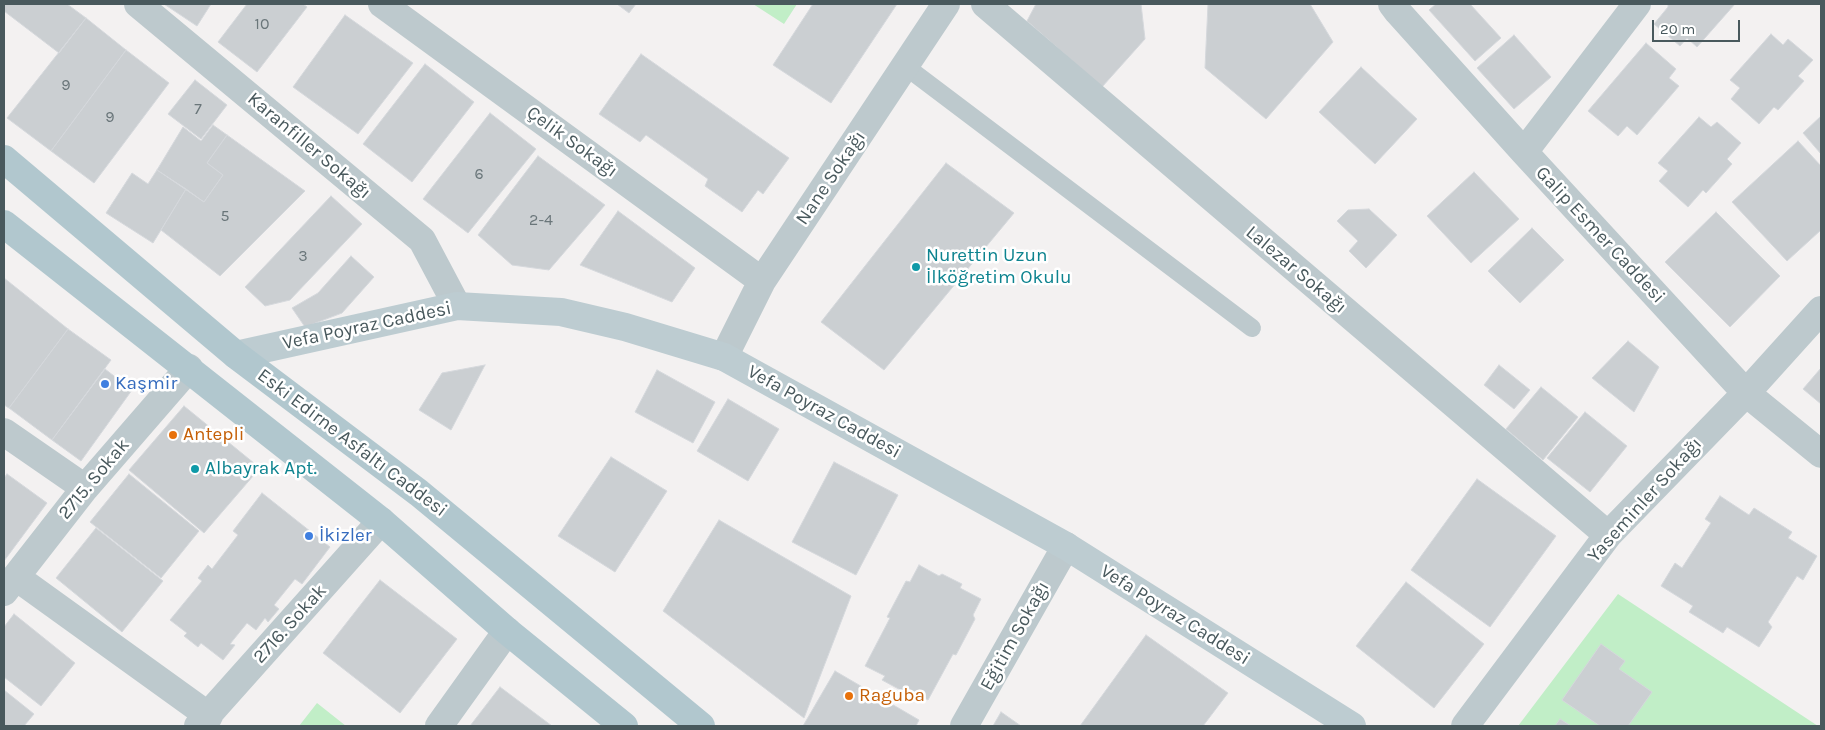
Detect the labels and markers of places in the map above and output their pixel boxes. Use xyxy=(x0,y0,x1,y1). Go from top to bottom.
place label: Nurettin Uzun İlköğretim Okulu xyxy=(926,245,1071,289)
marker: Nurettin Uzun İlköğretim Okulu xyxy=(910,261,922,273)
place label: Kaşmir xyxy=(115,373,177,395)
marker: Kaşmir xyxy=(99,378,111,390)
place label: Antepli xyxy=(183,424,244,446)
marker: Antepli xyxy=(167,429,179,441)
place label: Albayrak Apt. xyxy=(205,458,317,480)
marker: Albayrak Apt. xyxy=(189,463,201,475)
place label: İkizler xyxy=(319,525,372,547)
marker: İkizler xyxy=(303,530,315,542)
place label: Raguba xyxy=(859,685,925,707)
marker: Raguba xyxy=(843,690,855,702)

